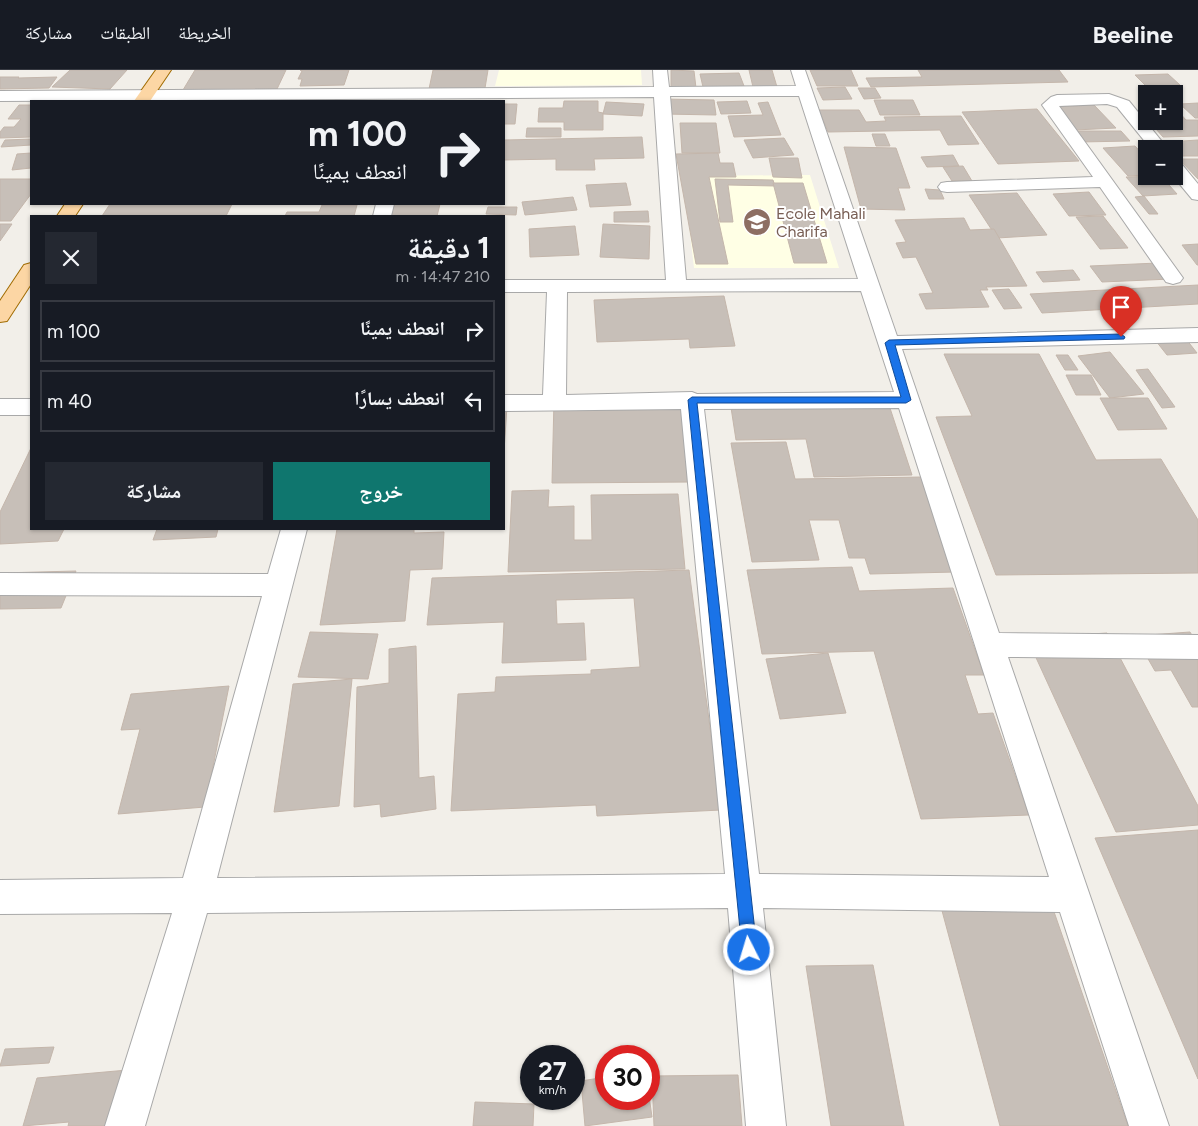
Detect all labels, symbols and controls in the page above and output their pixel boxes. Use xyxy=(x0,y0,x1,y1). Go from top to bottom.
text: Beeline xyxy=(1093,20,1173,49)
text: مشاركة xyxy=(25,22,72,44)
text: الطبقات xyxy=(100,22,150,44)
text: الخريطة xyxy=(178,22,231,44)
map controls xyxy=(1138,85,1183,185)
button: + xyxy=(1138,85,1183,130)
text: 100 m xyxy=(308,113,407,155)
icon: right xyxy=(425,120,490,185)
button: − xyxy=(1138,140,1183,185)
text: انعطف يمينًا xyxy=(313,158,407,185)
place label: Ecole Mahali Charifa xyxy=(776,204,866,241)
school or university icon: Ecole Mahali Charifa xyxy=(742,207,772,237)
text: 1 دقيقة xyxy=(407,229,490,266)
button: close xyxy=(45,232,97,284)
text: 210 m · 14:47 xyxy=(396,267,490,286)
pin xyxy=(1100,286,1142,337)
icon: arrive xyxy=(1107,293,1135,321)
text: انعطف يمينًا xyxy=(360,317,445,340)
icon: right xyxy=(460,317,488,345)
text: 100 m xyxy=(47,320,100,343)
text: انعطف يسارًا xyxy=(354,387,445,410)
icon: left xyxy=(460,387,488,415)
text: 40 m xyxy=(47,390,92,413)
button: مشاركة xyxy=(45,462,263,520)
button: خروج xyxy=(273,462,490,520)
position arrow xyxy=(722,923,774,975)
speed limit sign: 30 xyxy=(595,1045,660,1110)
text: 27 xyxy=(538,1056,567,1086)
text: km/h xyxy=(539,1083,566,1097)

